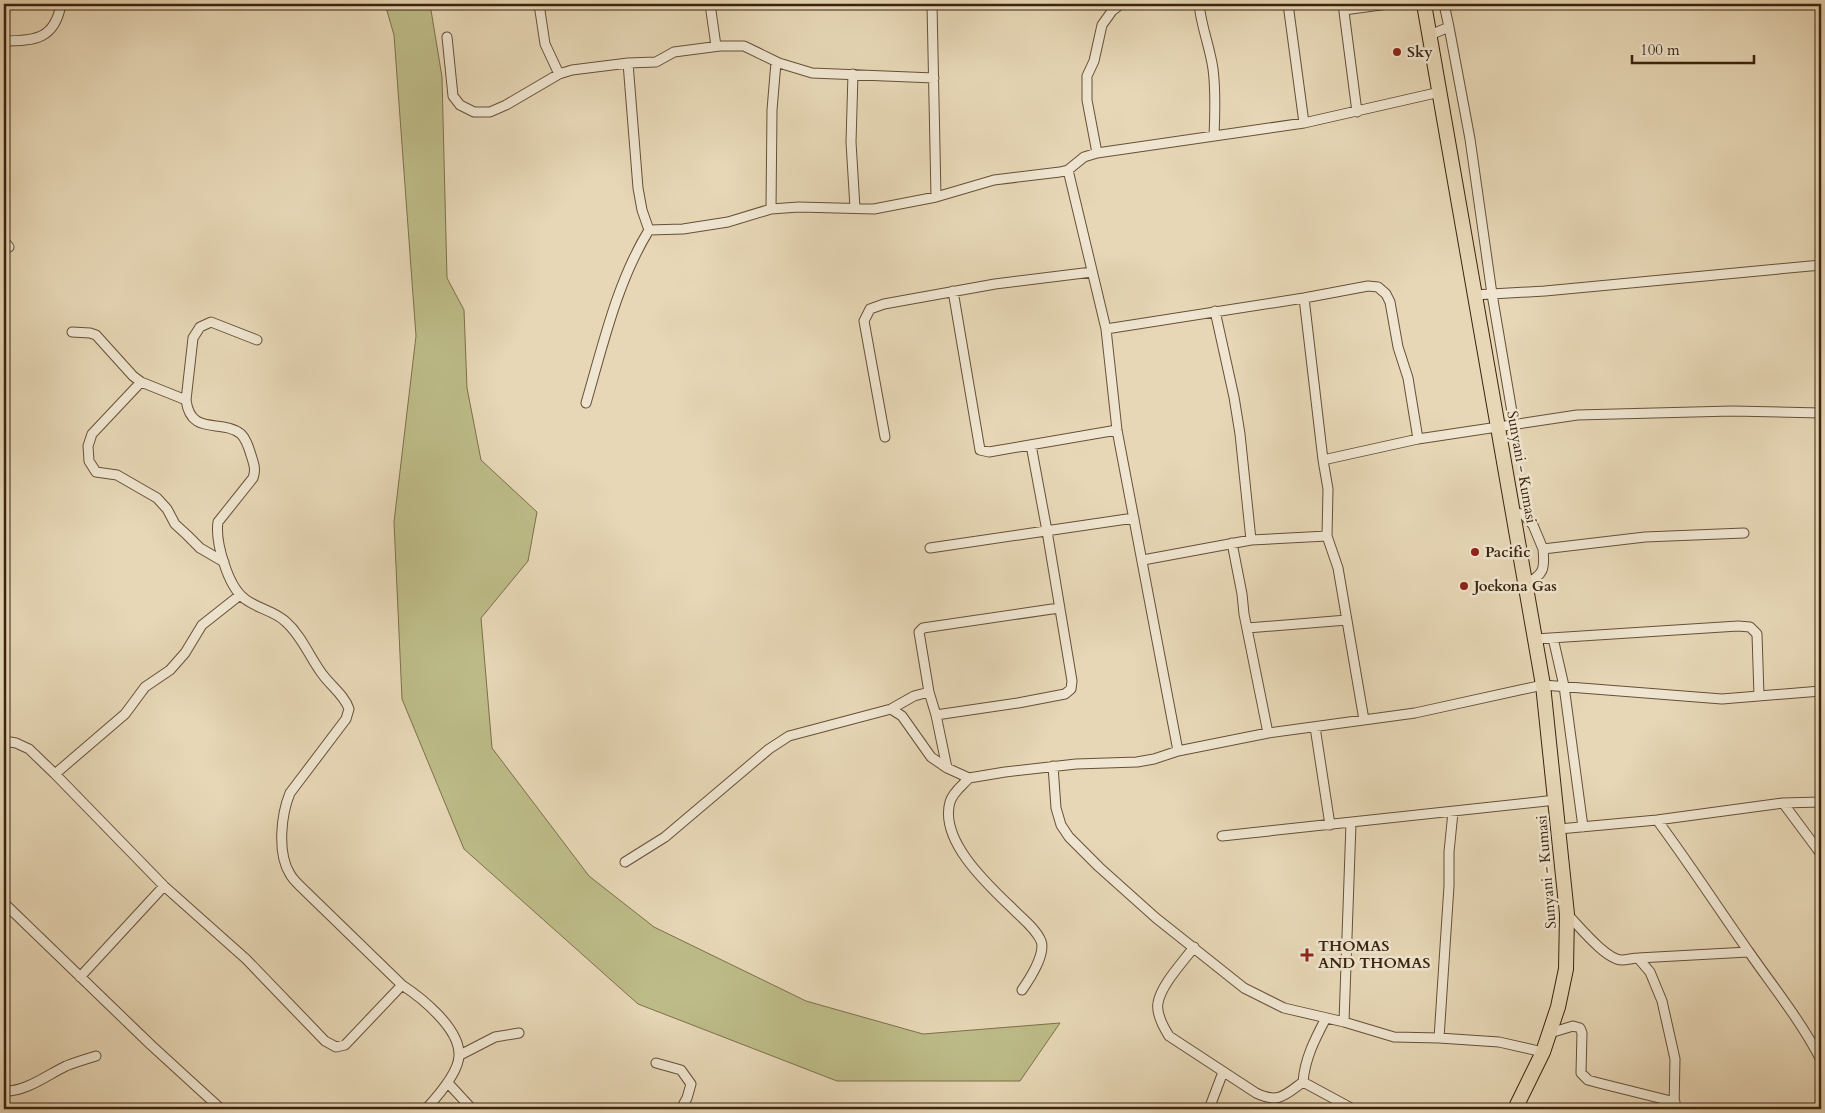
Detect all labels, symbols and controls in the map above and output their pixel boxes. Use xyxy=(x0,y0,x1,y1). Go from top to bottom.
scale bar xyxy=(1632,32,1755,64)
text: 100 m xyxy=(1640,40,1680,60)
place label: Sky xyxy=(1407,42,1433,62)
marker: Sky xyxy=(1391,46,1403,58)
street label: Sunyani - Kumasi xyxy=(1502,409,1542,525)
place label: Pacific xyxy=(1485,542,1530,562)
marker: Pacific xyxy=(1469,546,1481,558)
place label: Joekona Gas xyxy=(1472,576,1557,596)
marker: Joekona Gas xyxy=(1458,580,1470,592)
street label: Sunyani - Kumasi xyxy=(1531,814,1561,930)
place label: THOMAS AND THOMAS xyxy=(1318,936,1431,973)
marker: THOMAS AND THOMAS xyxy=(1300,948,1314,962)

